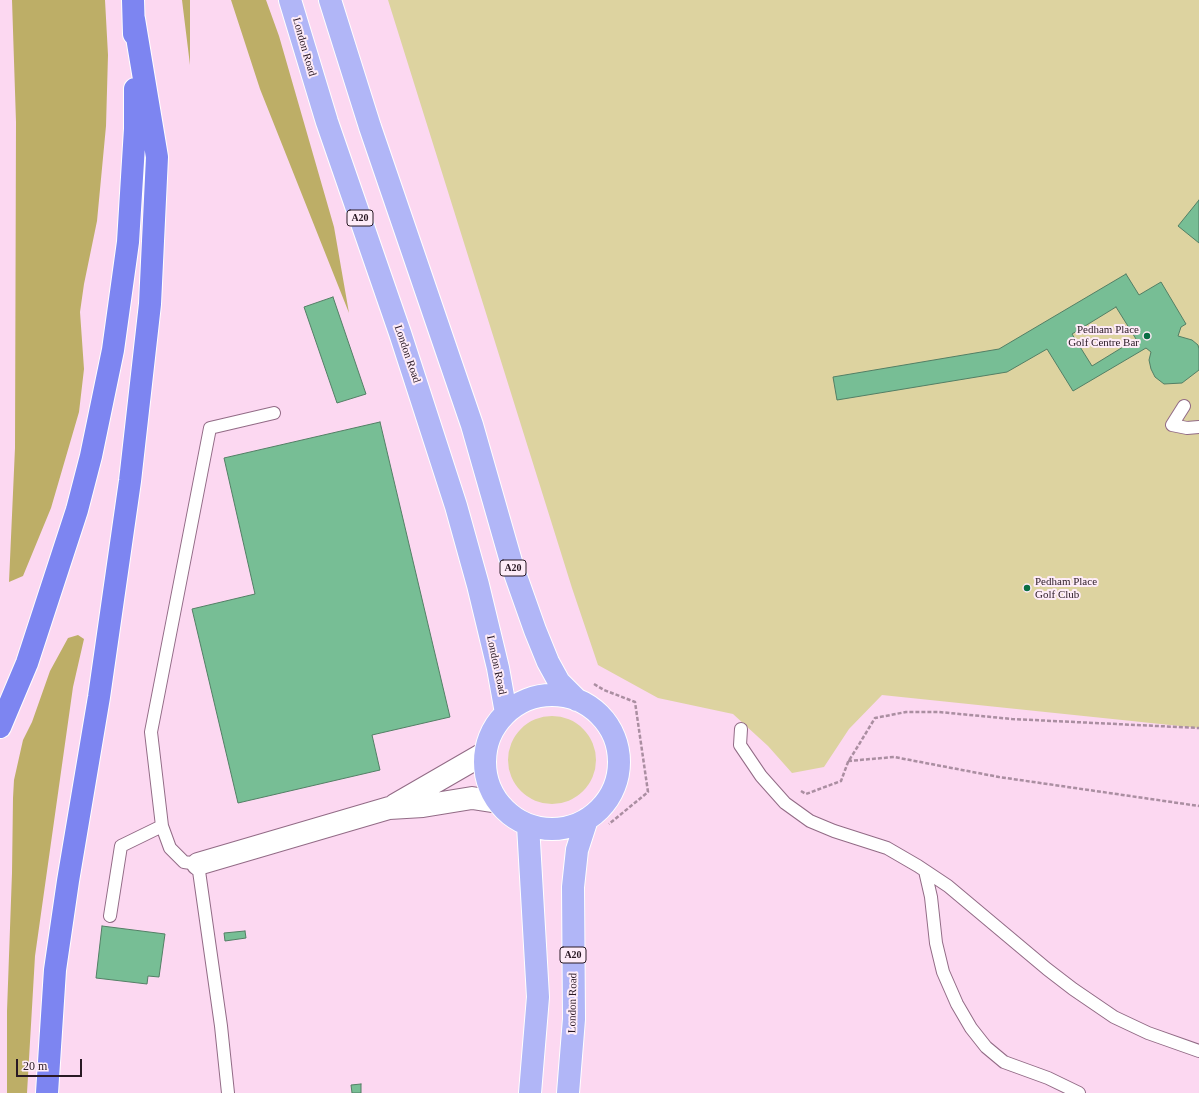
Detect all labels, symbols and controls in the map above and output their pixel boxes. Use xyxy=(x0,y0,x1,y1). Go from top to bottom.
street label: London Road xyxy=(289,16,319,78)
road number: A20 xyxy=(347,210,373,226)
street label: London Road xyxy=(391,323,423,385)
place label: Pedham Place Golf Centre Bar xyxy=(1068,323,1139,349)
marker: Pedham Place Golf Centre Bar xyxy=(1142,331,1152,341)
road number: A20 xyxy=(500,560,526,576)
place label: Pedham Place Golf Club xyxy=(1035,575,1097,601)
marker: Pedham Place Golf Club xyxy=(1022,583,1032,593)
street label: London Road xyxy=(483,634,509,696)
road number: A20 xyxy=(560,947,586,963)
street label: London Road xyxy=(566,973,580,1033)
scale bar xyxy=(18,1051,84,1077)
text: 20 m xyxy=(23,1059,47,1073)

